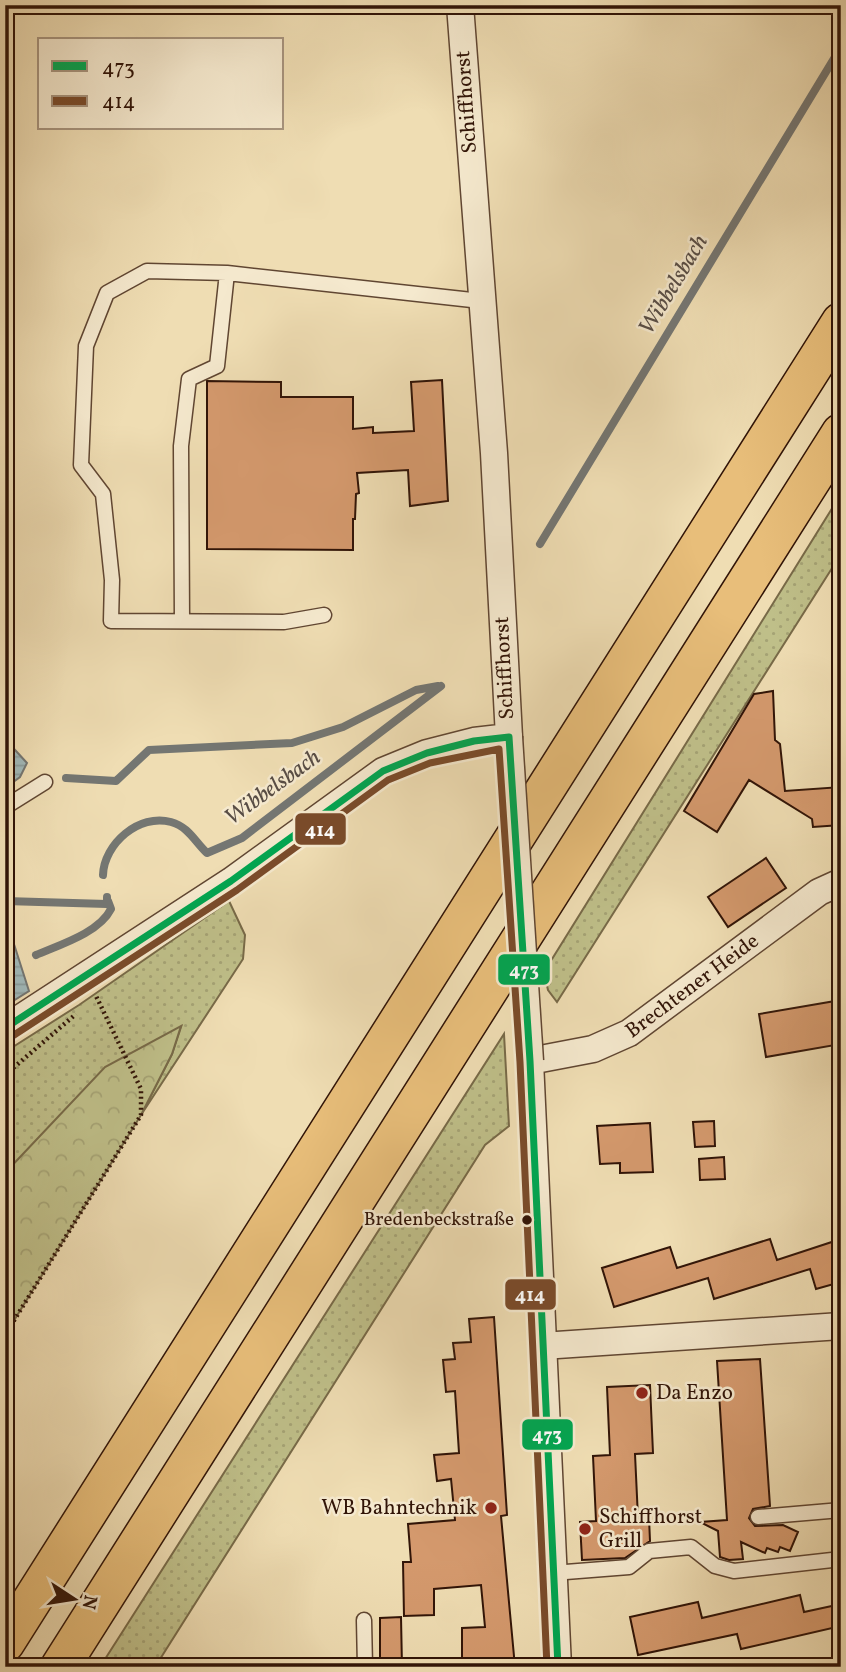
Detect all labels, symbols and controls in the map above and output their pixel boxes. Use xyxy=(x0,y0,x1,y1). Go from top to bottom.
legend xyxy=(38,38,284,130)
street label: Schiffhorst xyxy=(449,50,485,154)
text: 473 xyxy=(102,54,135,83)
text: 414 xyxy=(102,88,135,117)
water label: Wibbelsbach xyxy=(631,229,717,341)
street label: Schiffhorst xyxy=(488,616,522,720)
water label: Wibbelsbach xyxy=(218,742,328,834)
line badge: 414 xyxy=(294,812,347,846)
text: 414 xyxy=(305,818,335,844)
street label: Brechtener Heide xyxy=(619,927,765,1045)
line badge: 473 xyxy=(497,953,551,986)
text: 473 xyxy=(509,958,539,984)
place label: Bredenbeckstraße xyxy=(364,1207,514,1233)
marker: Bredenbeckstraße xyxy=(520,1213,534,1227)
line badge: 414 xyxy=(504,1278,557,1311)
text: 414 xyxy=(515,1283,545,1309)
place label: Da Enzo xyxy=(656,1379,733,1408)
marker: Da Enzo xyxy=(634,1385,650,1401)
line badge: 473 xyxy=(521,1418,574,1451)
text: 473 xyxy=(532,1423,562,1449)
place label: WB Bahntechnik xyxy=(321,1494,478,1523)
marker: WB Bahntechnik xyxy=(483,1500,499,1516)
place label: Schiffhorst Grill xyxy=(599,1503,702,1556)
marker: Schiffhorst Grill xyxy=(577,1521,593,1537)
north arrow xyxy=(38,1564,108,1634)
text: N xyxy=(74,1593,103,1612)

